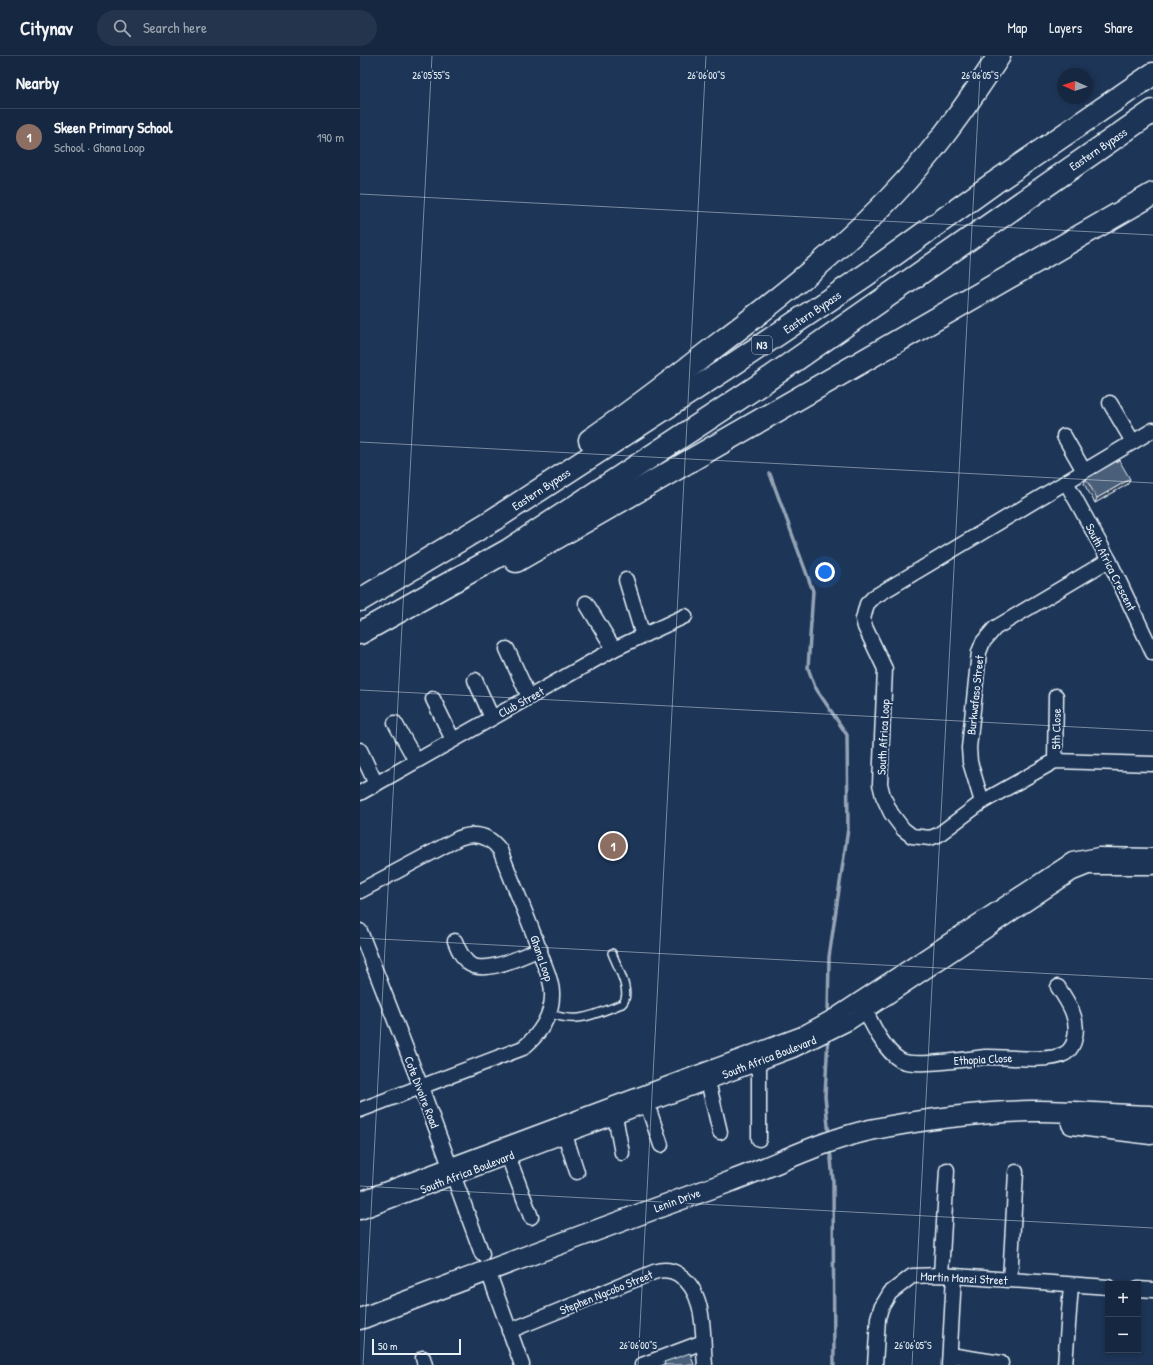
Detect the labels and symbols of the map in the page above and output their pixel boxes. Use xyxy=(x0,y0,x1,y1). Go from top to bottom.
north arrow xyxy=(1057,68,1093,104)
text: 26°05'55"S xyxy=(412,69,450,82)
text: 26°06'00"S xyxy=(687,69,725,82)
text: 26°06'05"S xyxy=(961,69,999,82)
street label: Eastern Bypass xyxy=(1066,123,1131,175)
street label: Eastern Bypass xyxy=(780,286,845,338)
road number: N3 xyxy=(752,336,772,354)
street label: Eastern Bypass xyxy=(508,464,574,514)
street label: South Africa Crescent xyxy=(1082,520,1141,615)
your location xyxy=(815,562,835,582)
street label: Burkwafaso Street xyxy=(962,654,988,736)
street label: Club Street xyxy=(495,682,548,722)
street label: South Africa Loop xyxy=(873,699,893,775)
street label: 5th Close xyxy=(1047,708,1065,750)
pin: 1 xyxy=(600,831,626,861)
street label: Ghana Loop xyxy=(526,933,558,983)
street label: South Africa Boulevard xyxy=(720,1031,819,1083)
street label: Ethopia Close xyxy=(953,1049,1013,1069)
street label: Cote Divoire Road xyxy=(401,1054,444,1131)
street label: South Africa Boulevard xyxy=(418,1146,517,1198)
street label: Lenin Drive xyxy=(651,1184,703,1216)
street label: Stephen Ngcobo Street xyxy=(557,1265,656,1318)
street label: Martin Manzi Street xyxy=(920,1267,1009,1289)
scale bar xyxy=(372,1337,461,1356)
text: 26°06'00"S xyxy=(619,1339,657,1352)
text: 26°06'05"S xyxy=(894,1339,932,1352)

